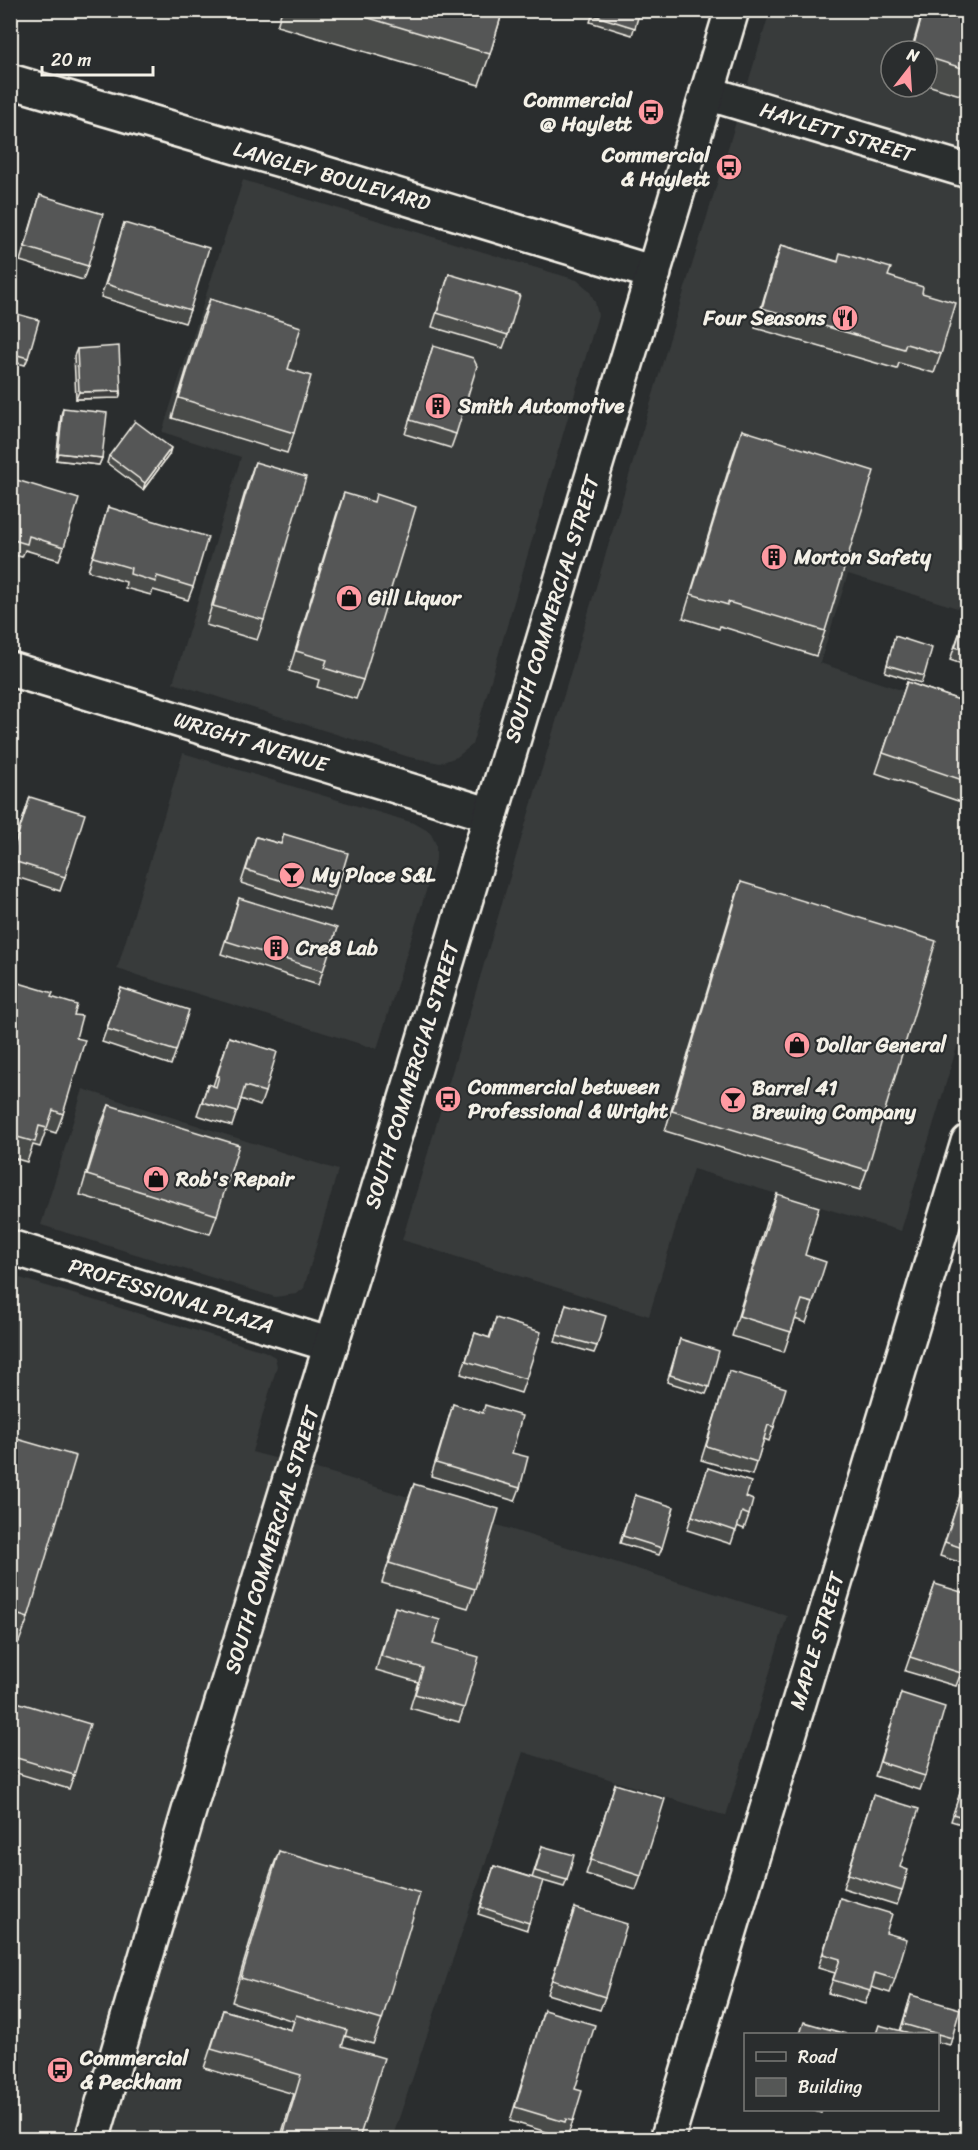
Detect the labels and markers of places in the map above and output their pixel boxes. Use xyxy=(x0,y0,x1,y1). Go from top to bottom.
place label: Commercial @ Haylett xyxy=(523,81,633,143)
bus stop icon: Commercial @ Haylett xyxy=(636,97,666,127)
place label: Commercial & Haylett xyxy=(601,136,711,198)
bus stop icon: Commercial & Haylett xyxy=(714,152,744,182)
place label: Four Seasons xyxy=(702,299,827,337)
restaurant icon: Four Seasons xyxy=(830,303,860,333)
place label: Smith Automotive xyxy=(457,387,625,425)
building icon: Smith Automotive xyxy=(423,391,453,421)
place label: Morton Safety xyxy=(793,538,932,576)
building icon: Morton Safety xyxy=(759,542,789,572)
place label: Gill Liquor xyxy=(367,579,463,617)
shop icon: Gill Liquor xyxy=(334,583,364,613)
place label: My Place S&L xyxy=(311,856,437,894)
bar icon: My Place S&L xyxy=(277,860,307,890)
place label: Cre8 Lab xyxy=(295,929,378,967)
building icon: Cre8 Lab xyxy=(261,933,291,963)
place label: Dollar General xyxy=(816,1026,947,1064)
shop icon: Dollar General xyxy=(782,1030,812,1060)
place label: Commercial between Professional & Wright xyxy=(467,1068,669,1130)
place label: Barrel 41 Brewing Company xyxy=(752,1069,917,1131)
bus stop icon: Commercial between Professional & Wright xyxy=(433,1084,463,1114)
bar icon: Barrel 41 Brewing Company xyxy=(718,1085,748,1115)
place label: Rob's Repair xyxy=(175,1160,296,1198)
shop icon: Rob's Repair xyxy=(141,1164,171,1194)
place label: Commercial & Peckham xyxy=(79,2039,189,2101)
bus stop icon: Commercial & Peckham xyxy=(45,2055,75,2085)

